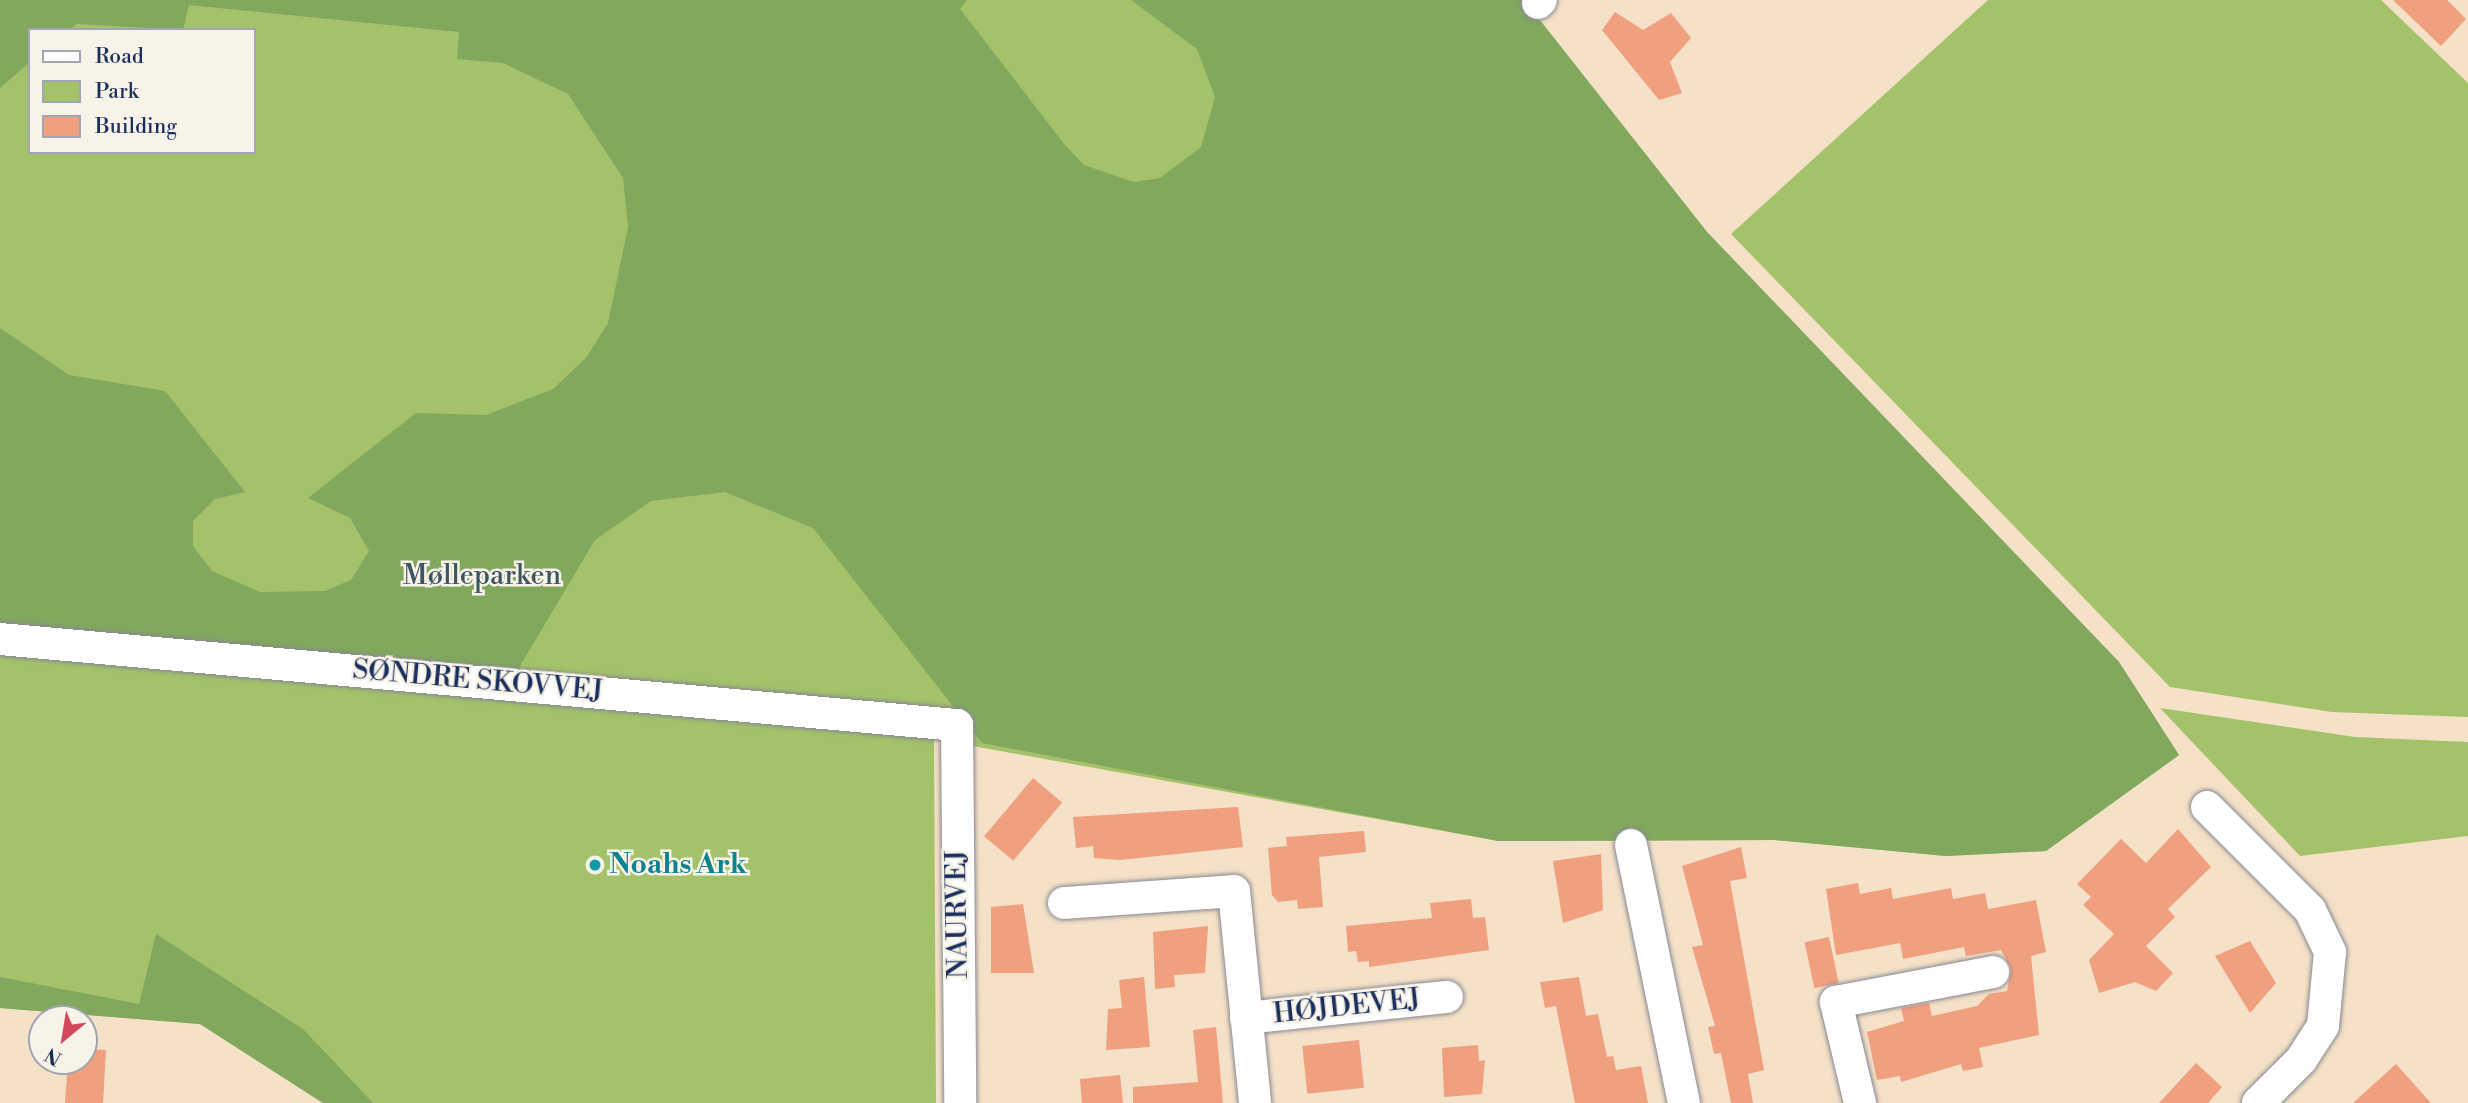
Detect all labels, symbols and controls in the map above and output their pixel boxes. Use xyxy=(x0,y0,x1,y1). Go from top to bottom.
legend xyxy=(28,28,256,154)
text: Road xyxy=(95,44,144,70)
text: Park xyxy=(95,79,139,105)
text: Building xyxy=(95,114,177,140)
park label: Mølleparken xyxy=(403,559,561,593)
street label: SØNDRE SKOVVEJ xyxy=(351,653,605,709)
place label: Noahs Ark xyxy=(609,848,747,882)
street label: NAURVEJ xyxy=(940,849,976,979)
marker: Noahs Ark xyxy=(587,857,603,873)
street label: HØJDEVEJ xyxy=(1271,983,1423,1031)
north arrow xyxy=(28,1005,98,1075)
text: N xyxy=(41,1042,66,1071)

